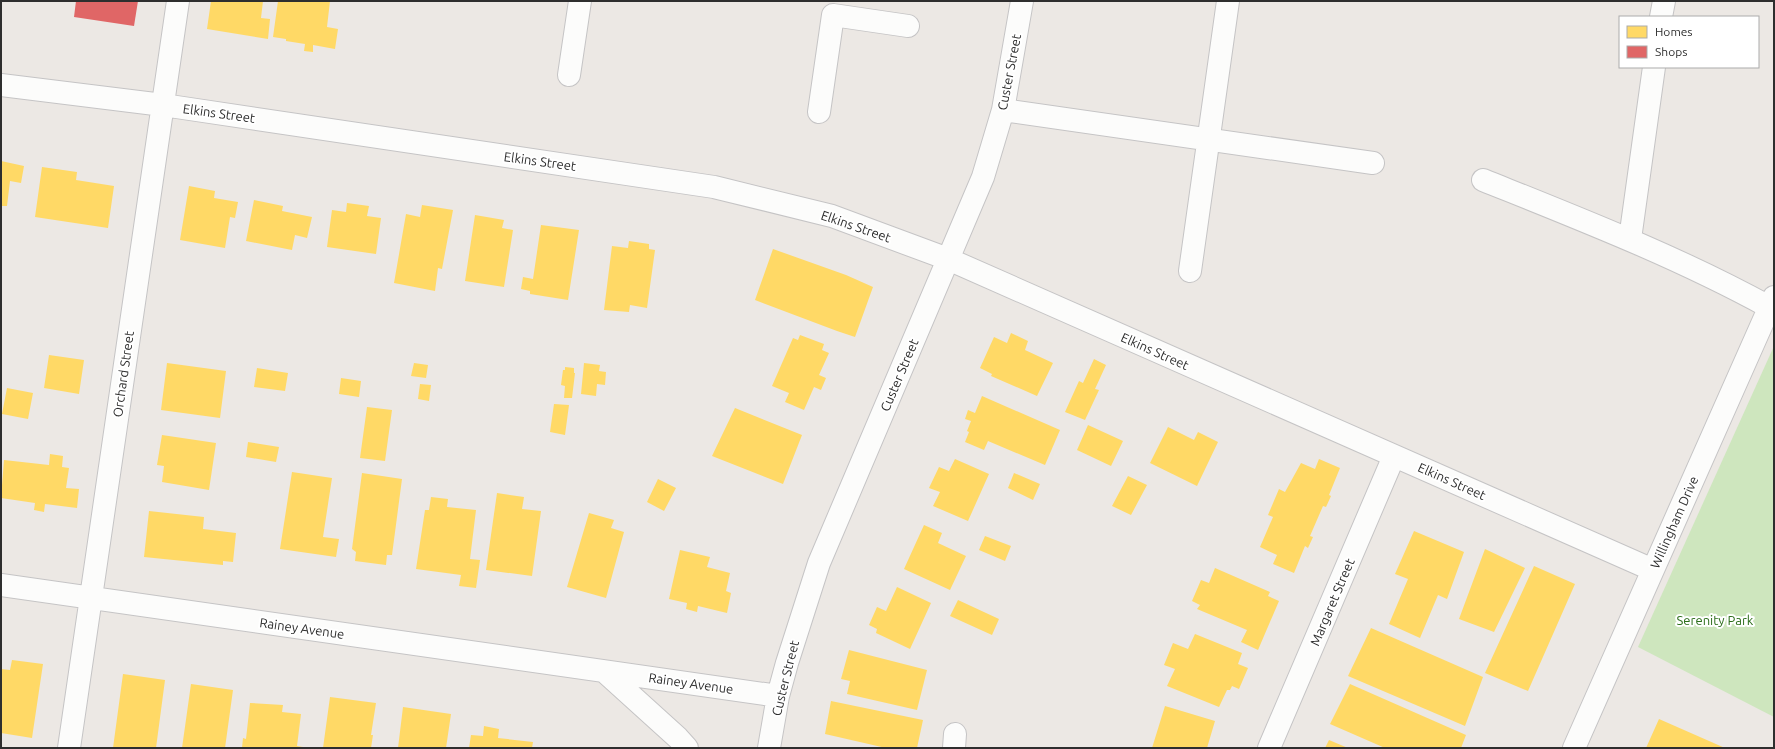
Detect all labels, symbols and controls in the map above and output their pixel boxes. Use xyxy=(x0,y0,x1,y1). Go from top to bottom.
legend xyxy=(1619,16,1759,68)
text: Homes xyxy=(1655,25,1693,38)
street label: Custer Street xyxy=(995,33,1023,111)
text: Shops xyxy=(1655,45,1687,58)
street label: Elkins Street xyxy=(182,101,256,125)
street label: Elkins Street xyxy=(503,149,577,173)
street label: Elkins Street xyxy=(819,208,893,244)
street label: Orchard Street xyxy=(110,330,136,418)
street label: Elkins Street xyxy=(1119,330,1191,372)
street label: Custer Street xyxy=(877,337,921,413)
street label: Elkins Street xyxy=(1416,460,1488,502)
street label: Willingham Drive xyxy=(1647,474,1701,570)
street label: Margaret Street xyxy=(1307,556,1357,648)
park label: Serenity Park xyxy=(1677,613,1754,627)
street label: Rainey Avenue xyxy=(259,615,345,641)
street label: Custer Street xyxy=(769,639,801,717)
street label: Rainey Avenue xyxy=(648,670,734,696)

